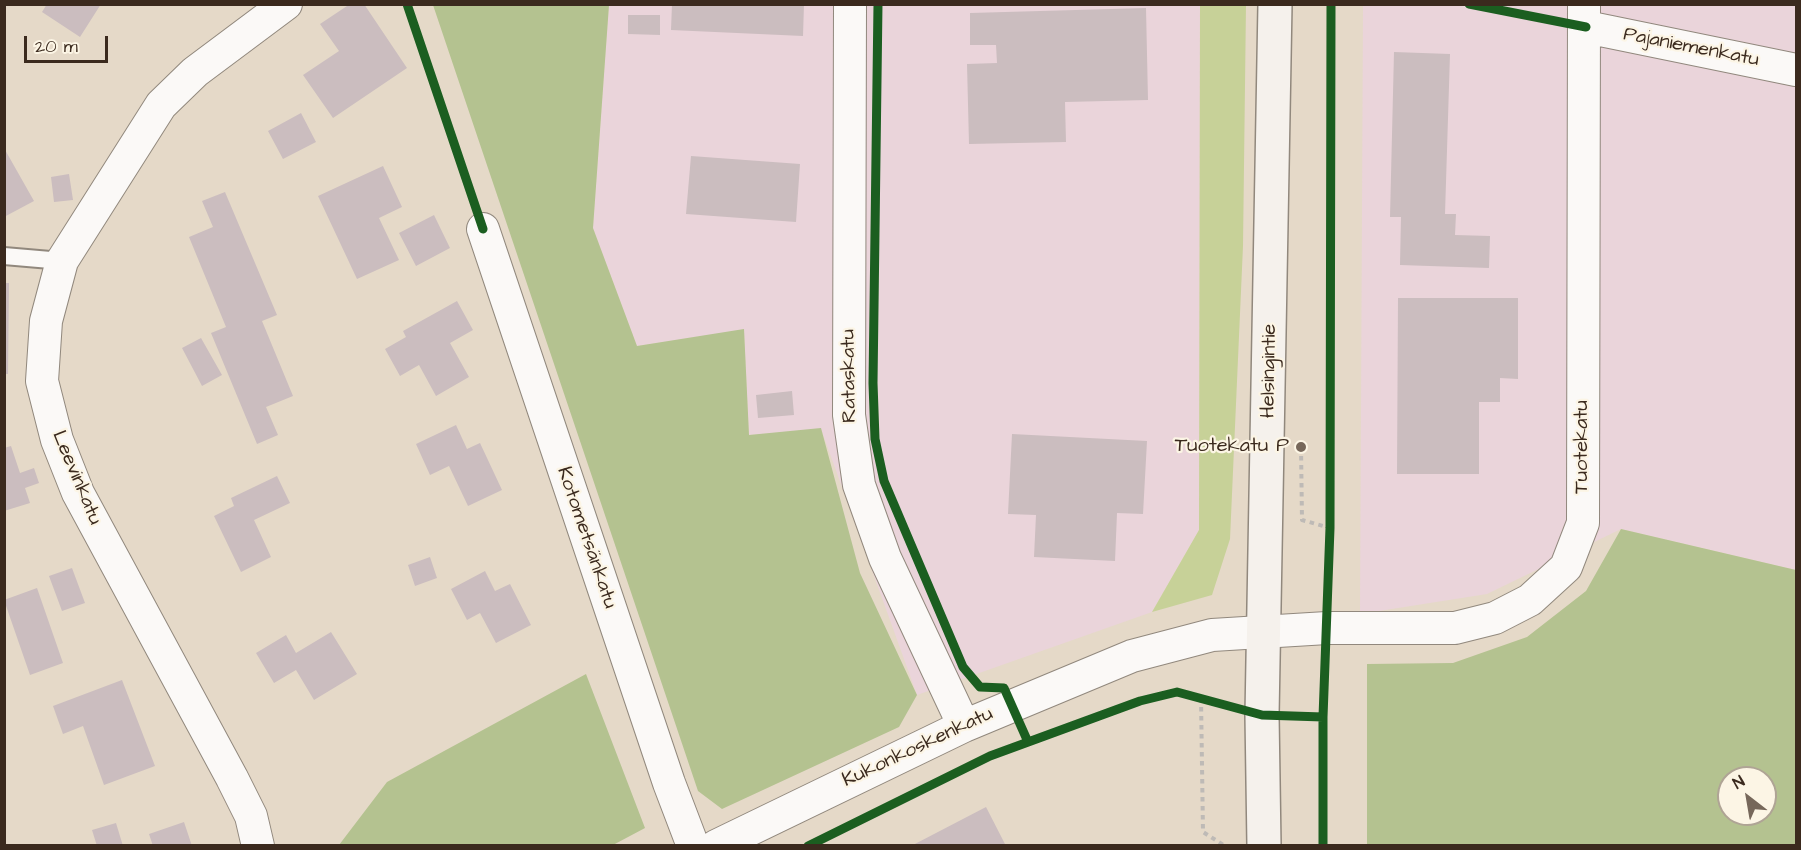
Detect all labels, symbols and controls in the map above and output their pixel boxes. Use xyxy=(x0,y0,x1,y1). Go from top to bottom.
street label: Pajaniemenkatu xyxy=(1621,23,1761,73)
scale bar xyxy=(27,24,111,62)
text: 20 m xyxy=(35,34,78,59)
street label: Helsingintie xyxy=(1257,324,1283,418)
street label: Rataskatu xyxy=(837,329,863,423)
street label: Tuotekatu xyxy=(1571,400,1595,494)
street label: Leevinkatu xyxy=(45,427,107,529)
place label: Tuotekatu P xyxy=(1175,435,1289,459)
marker: Tuotekatu P xyxy=(1294,440,1308,454)
street label: Kotometsänkatu xyxy=(551,464,621,612)
street label: Kukonkoskenkatu xyxy=(839,703,997,793)
north arrow xyxy=(1717,766,1777,826)
text: N xyxy=(1729,770,1749,794)

